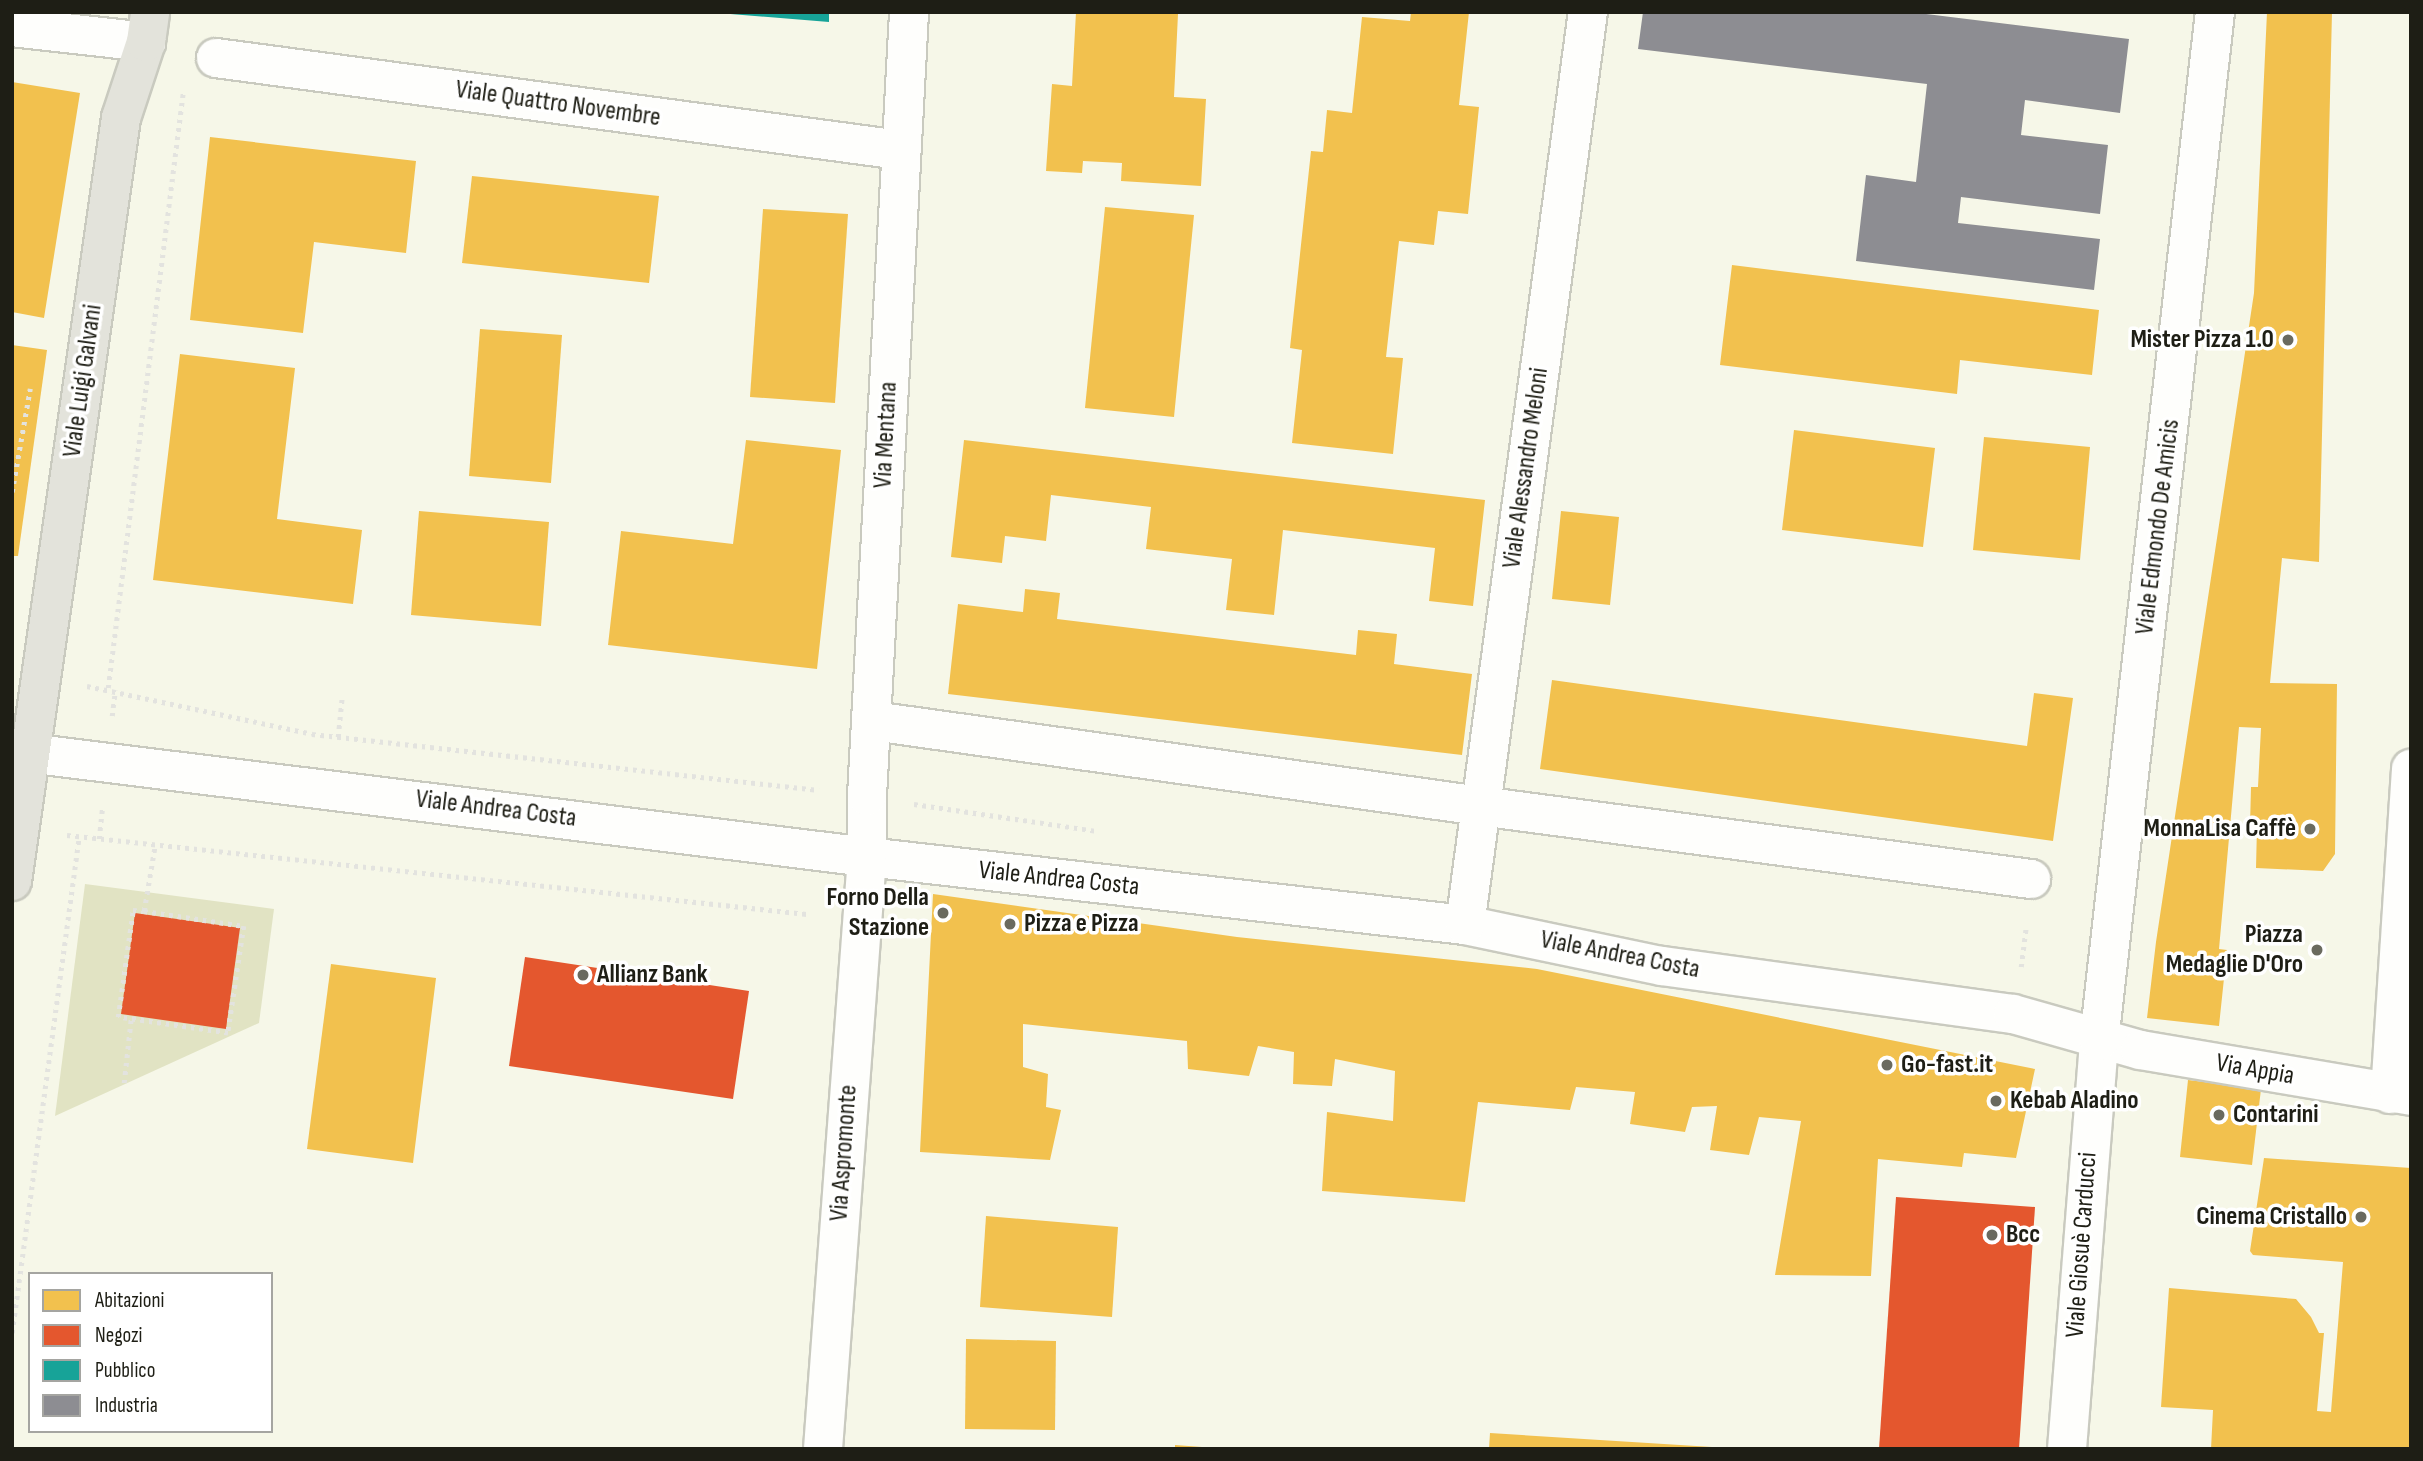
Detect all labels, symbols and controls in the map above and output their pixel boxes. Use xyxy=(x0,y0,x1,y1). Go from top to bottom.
street label: Viale Quattro Novembre xyxy=(454,74,662,134)
street label: Viale Luigi Galvani xyxy=(57,303,109,459)
place label: Mister Pizza 1.0 xyxy=(2130,324,2274,356)
marker: Mister Pizza 1.0 xyxy=(2280,332,2296,348)
street label: Viale Alessandro Meloni xyxy=(1496,366,1556,570)
street label: Via Mentana xyxy=(868,381,904,489)
street label: Viale Edmondo De Amicis xyxy=(2129,417,2187,637)
street label: Viale Andrea Costa xyxy=(414,784,578,834)
place label: MonnaLisa Caffè xyxy=(2144,813,2296,845)
marker: MonnaLisa Caffè xyxy=(2302,821,2318,837)
street label: Viale Andrea Costa xyxy=(977,855,1141,903)
place label: Forno Della Stazione xyxy=(827,882,929,944)
marker: Forno Della Stazione xyxy=(935,905,951,921)
place label: Pizza e Pizza xyxy=(1024,908,1139,940)
marker: Pizza e Pizza xyxy=(1002,916,1018,932)
place label: Piazza Medaglie D'Oro xyxy=(2166,919,2303,981)
street label: Viale Andrea Costa xyxy=(1538,924,1702,986)
marker: Piazza Medaglie D'Oro xyxy=(2309,942,2325,958)
place label: Allianz Bank xyxy=(597,959,708,991)
marker: Allianz Bank xyxy=(575,967,591,983)
street label: Via Appia xyxy=(2214,1048,2296,1092)
place label: Go-fast.it xyxy=(1901,1049,1993,1081)
marker: Go-fast.it xyxy=(1879,1057,1895,1073)
street label: Via Aspromonte xyxy=(824,1084,864,1222)
place label: Kebab Aladino xyxy=(2010,1085,2139,1117)
marker: Kebab Aladino xyxy=(1988,1093,2004,1109)
place label: Contarini xyxy=(2233,1099,2319,1131)
marker: Contarini xyxy=(2211,1107,2227,1123)
street label: Viale Giosuè Carducci xyxy=(2060,1151,2104,1339)
place label: Cinema Cristallo xyxy=(2196,1201,2347,1233)
marker: Cinema Cristallo xyxy=(2353,1209,2369,1225)
place label: Bcc xyxy=(2006,1219,2040,1251)
marker: Bcc xyxy=(1984,1227,2000,1243)
legend xyxy=(28,1272,273,1433)
text: Abitazioni xyxy=(95,1288,164,1313)
text: Negozi xyxy=(95,1323,142,1348)
text: Pubblico xyxy=(95,1358,155,1383)
text: Industria xyxy=(95,1393,158,1418)

